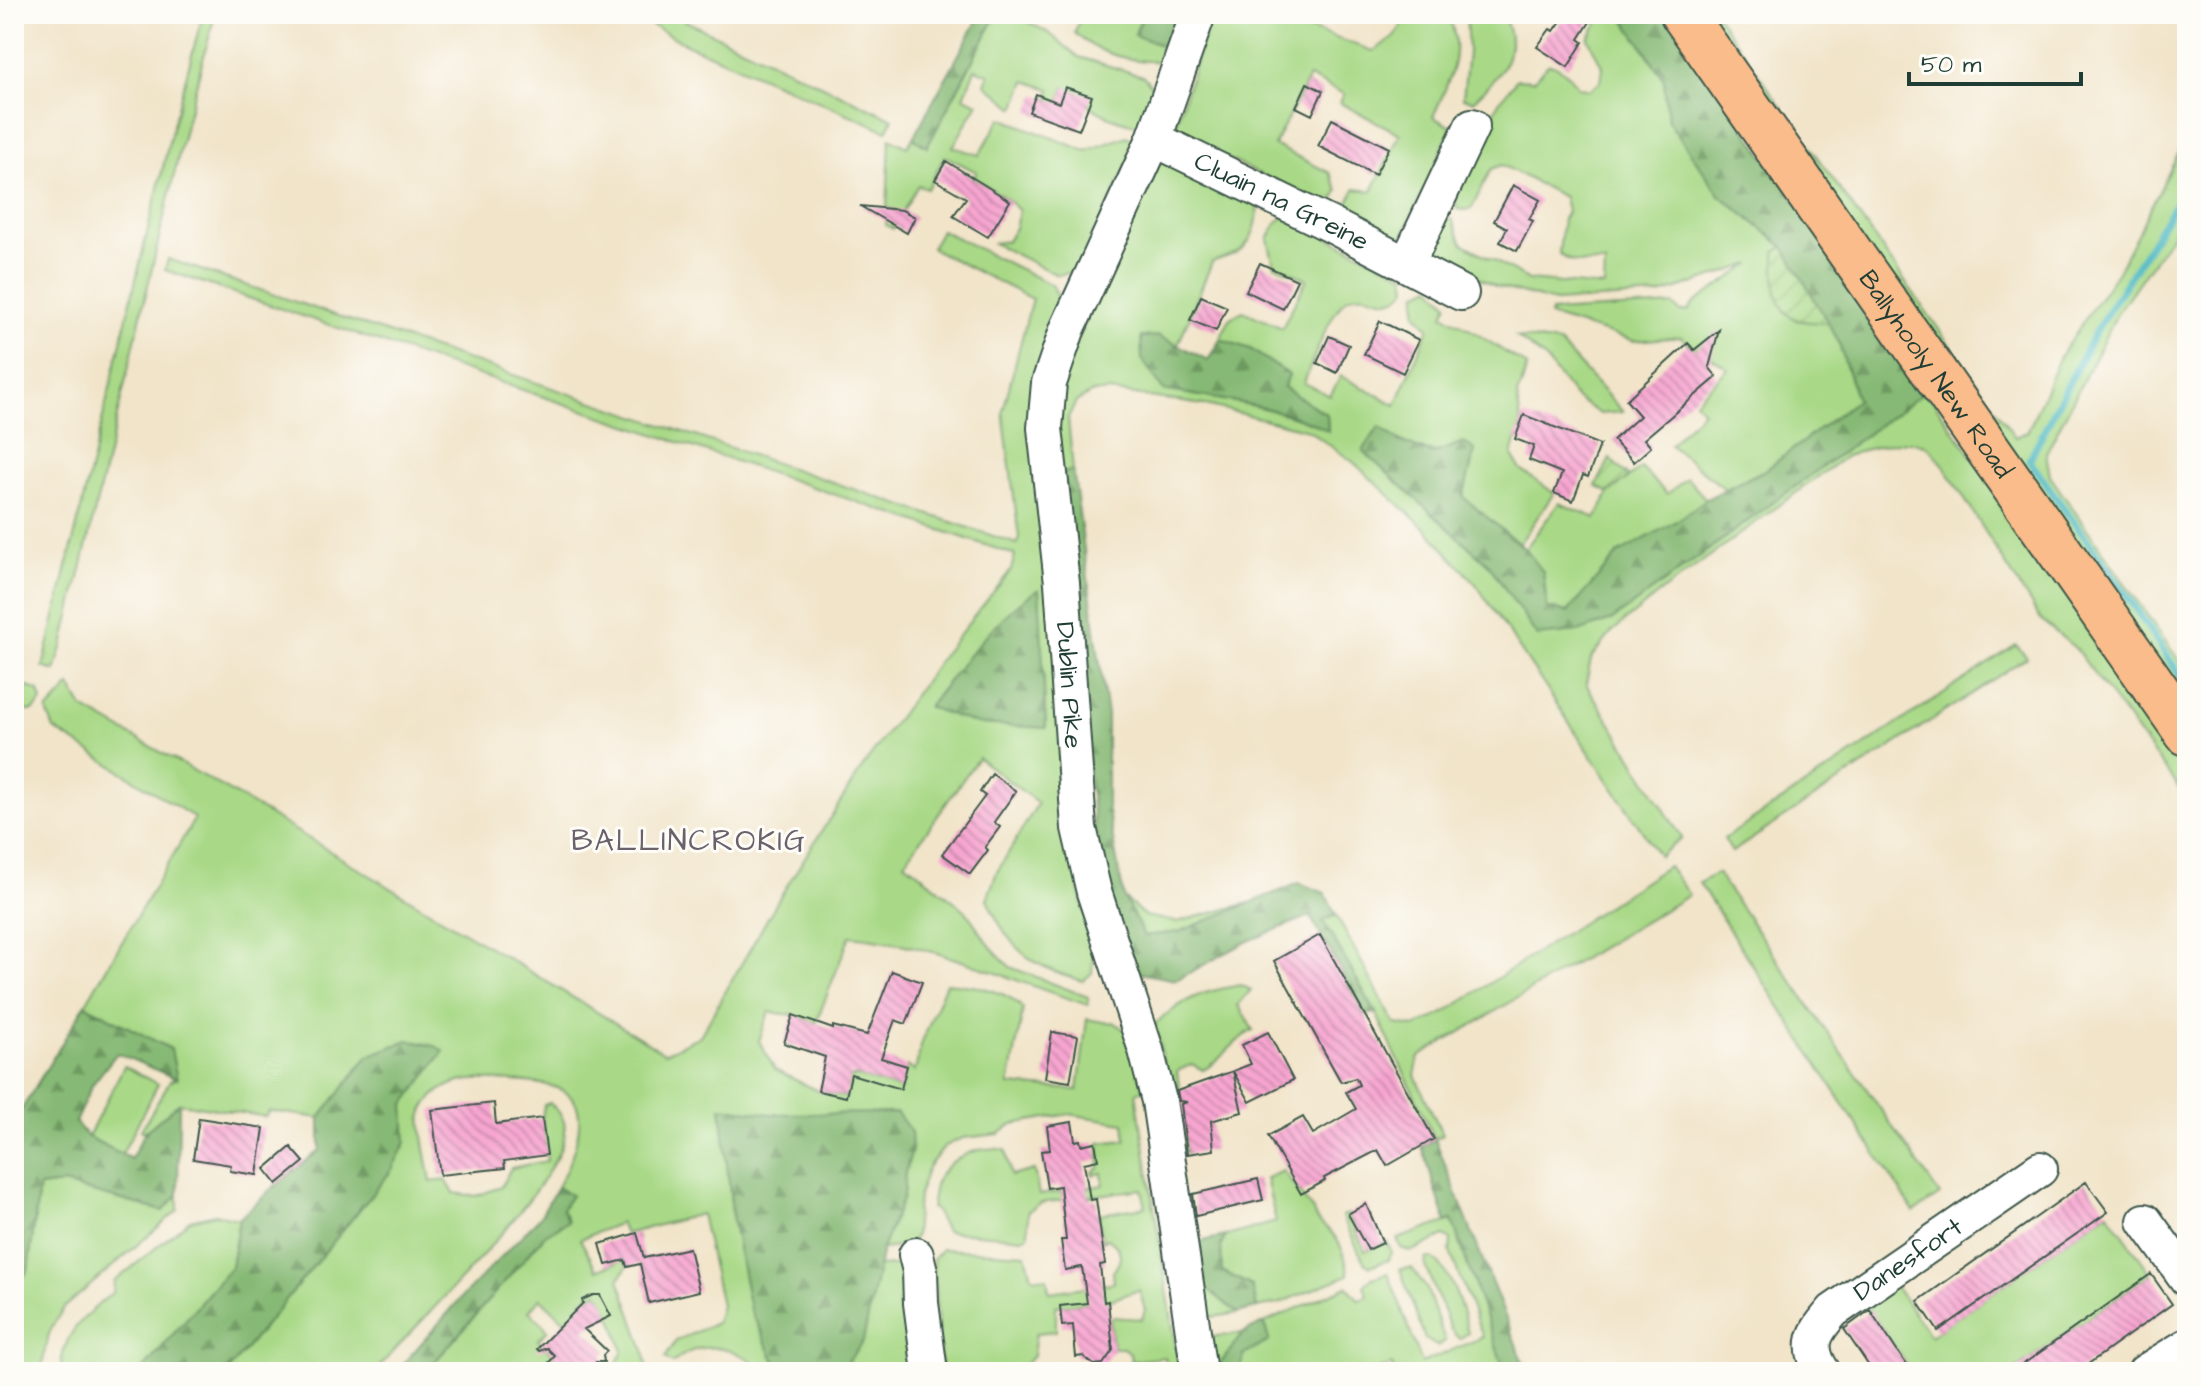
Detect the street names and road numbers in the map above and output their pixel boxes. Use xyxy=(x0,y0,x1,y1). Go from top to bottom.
street label: Cluain na Greine xyxy=(1188,143,1375,260)
street label: Ballyhooly New Road xyxy=(1850,263,2021,486)
street label: Dublin Pike xyxy=(1047,621,1091,750)
street label: Danesfort xyxy=(1846,1209,1970,1310)

